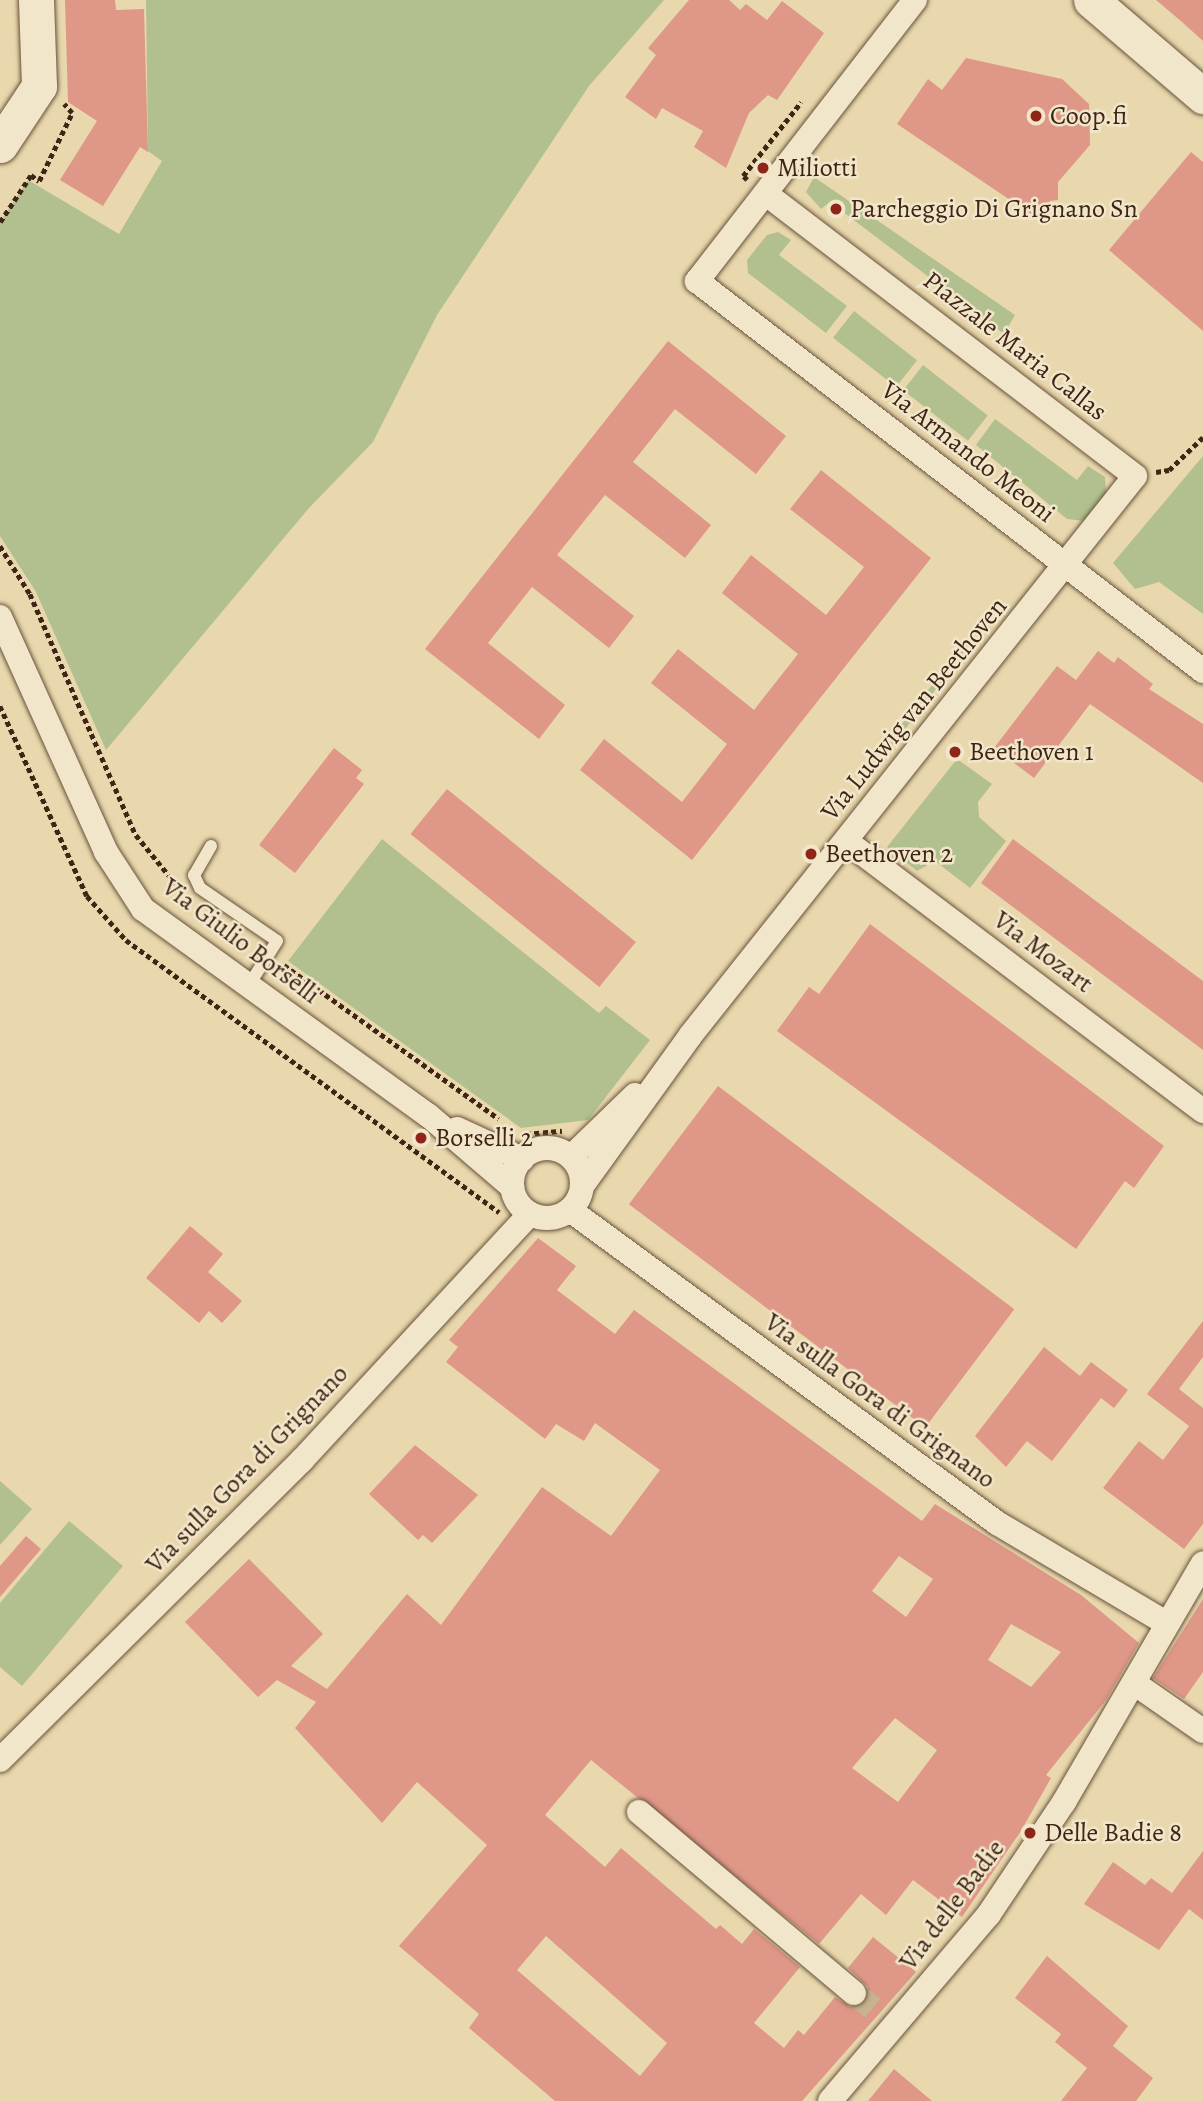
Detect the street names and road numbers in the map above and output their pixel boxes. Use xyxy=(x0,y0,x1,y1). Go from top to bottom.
street label: Piazzale Maria Callas xyxy=(917,265,1113,427)
street label: Via Armando Meoni xyxy=(875,375,1061,529)
street label: Via Ludwig van Beethoven xyxy=(814,591,1014,827)
street label: Via Giulio Borselli xyxy=(156,871,326,1011)
street label: Via Mozart xyxy=(987,904,1099,1000)
street label: Via sulla Gora di Grignano xyxy=(758,1307,1002,1495)
street label: Via sulla Gora di Grignano xyxy=(139,1358,355,1580)
street label: Via delle Badie xyxy=(893,1834,1011,1976)

